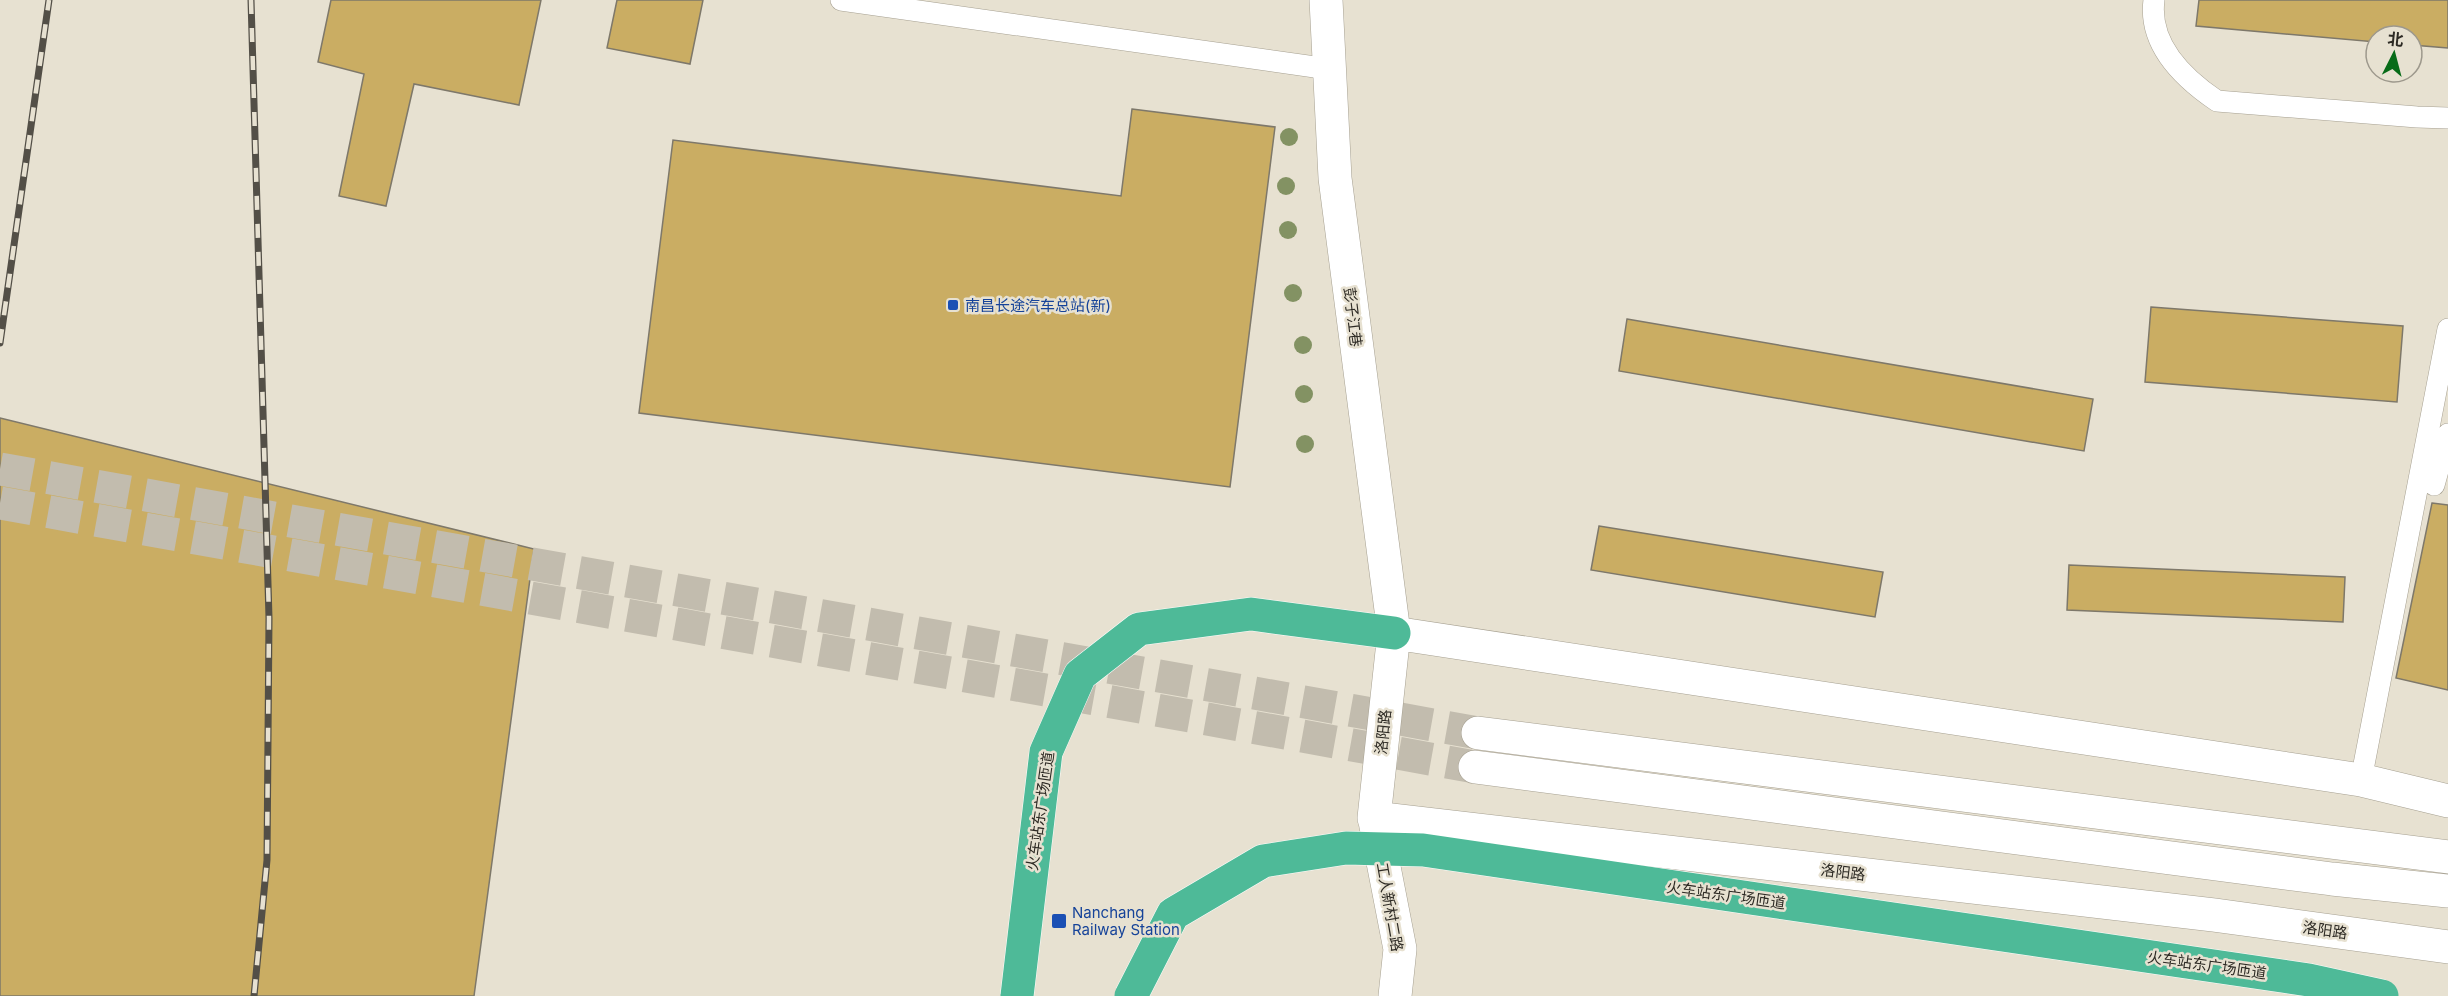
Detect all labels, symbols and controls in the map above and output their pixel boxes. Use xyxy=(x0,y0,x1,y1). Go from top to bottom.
north arrow xyxy=(2364,24,2424,84)
text: 北 xyxy=(2387,28,2405,50)
street label: 彭子江巷 xyxy=(1340,286,1366,348)
place label: 南昌长途汽车总站(新) xyxy=(965,296,1111,315)
marker: 南昌长途汽车总站(新) xyxy=(946,298,960,312)
street label: 洛阳路 xyxy=(1371,709,1395,755)
street label: 火车站东广场匝道 xyxy=(1022,750,1058,872)
street label: 洛阳路 xyxy=(1820,860,1866,884)
street label: 工人新村二路 xyxy=(1373,861,1407,953)
street label: 火车站东广场匝道 xyxy=(1665,877,1787,913)
place label: Nanchang Railway Station xyxy=(1072,903,1180,939)
marker: Nanchang Railway Station xyxy=(1050,912,1068,930)
street label: 洛阳路 xyxy=(2301,917,2349,943)
street label: 火车站东广场匝道 xyxy=(2146,947,2268,983)

